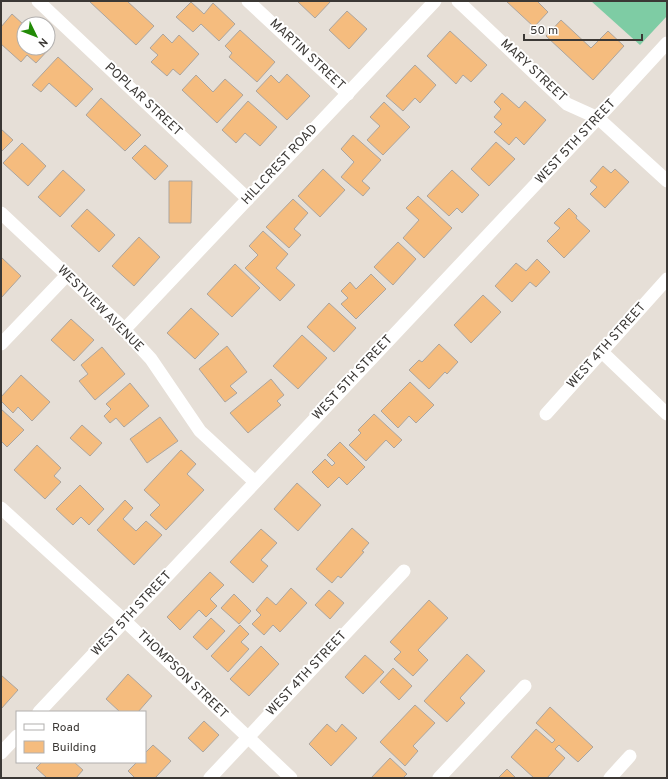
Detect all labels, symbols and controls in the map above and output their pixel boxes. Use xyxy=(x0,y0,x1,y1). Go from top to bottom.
north arrow xyxy=(16,16,56,56)
street label: MARTIN STREET xyxy=(266,16,348,94)
scale bar xyxy=(524,16,642,42)
text: 50 m xyxy=(530,23,558,39)
text: N xyxy=(35,34,50,50)
street label: MARY STREET xyxy=(497,36,569,106)
street label: POPLAR STREET xyxy=(101,60,185,140)
street label: WEST 5TH STREET xyxy=(533,96,619,188)
street label: HILLCREST ROAD xyxy=(239,121,321,209)
street label: WESTVIEW AVENUE xyxy=(53,262,147,356)
street label: WEST 4TH STREET xyxy=(564,300,650,392)
street label: WEST 5TH STREET xyxy=(310,332,396,424)
street label: WEST 5TH STREET xyxy=(89,568,175,660)
street label: THOMPSON STREET xyxy=(133,627,231,723)
street label: WEST 4TH STREET xyxy=(264,628,350,720)
legend xyxy=(16,711,146,763)
text: Road xyxy=(52,720,80,736)
text: Building xyxy=(52,740,96,756)

